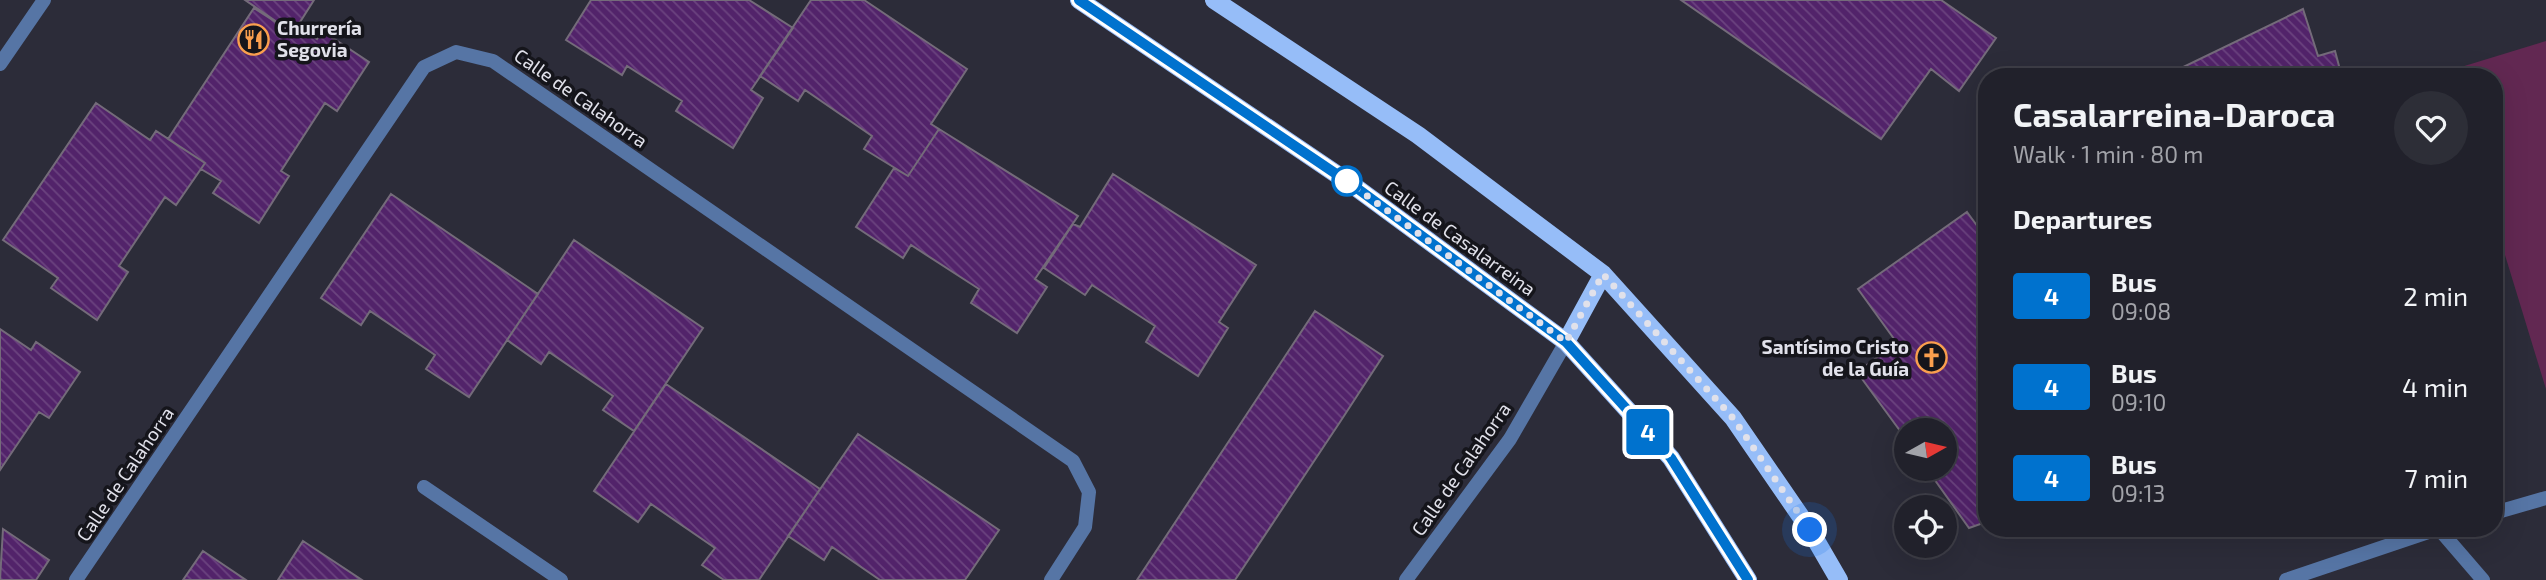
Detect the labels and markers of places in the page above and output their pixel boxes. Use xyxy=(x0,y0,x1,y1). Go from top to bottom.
place label: Churrería Segovia xyxy=(277,16,362,61)
restaurant icon: Churrería Segovia xyxy=(237,22,271,56)
unlabelled marker xyxy=(1332,166,1362,196)
place label: Santísimo Cristo de la Guía xyxy=(1762,335,1909,380)
church icon: Santísimo Cristo de la Guía xyxy=(1915,341,1949,375)

